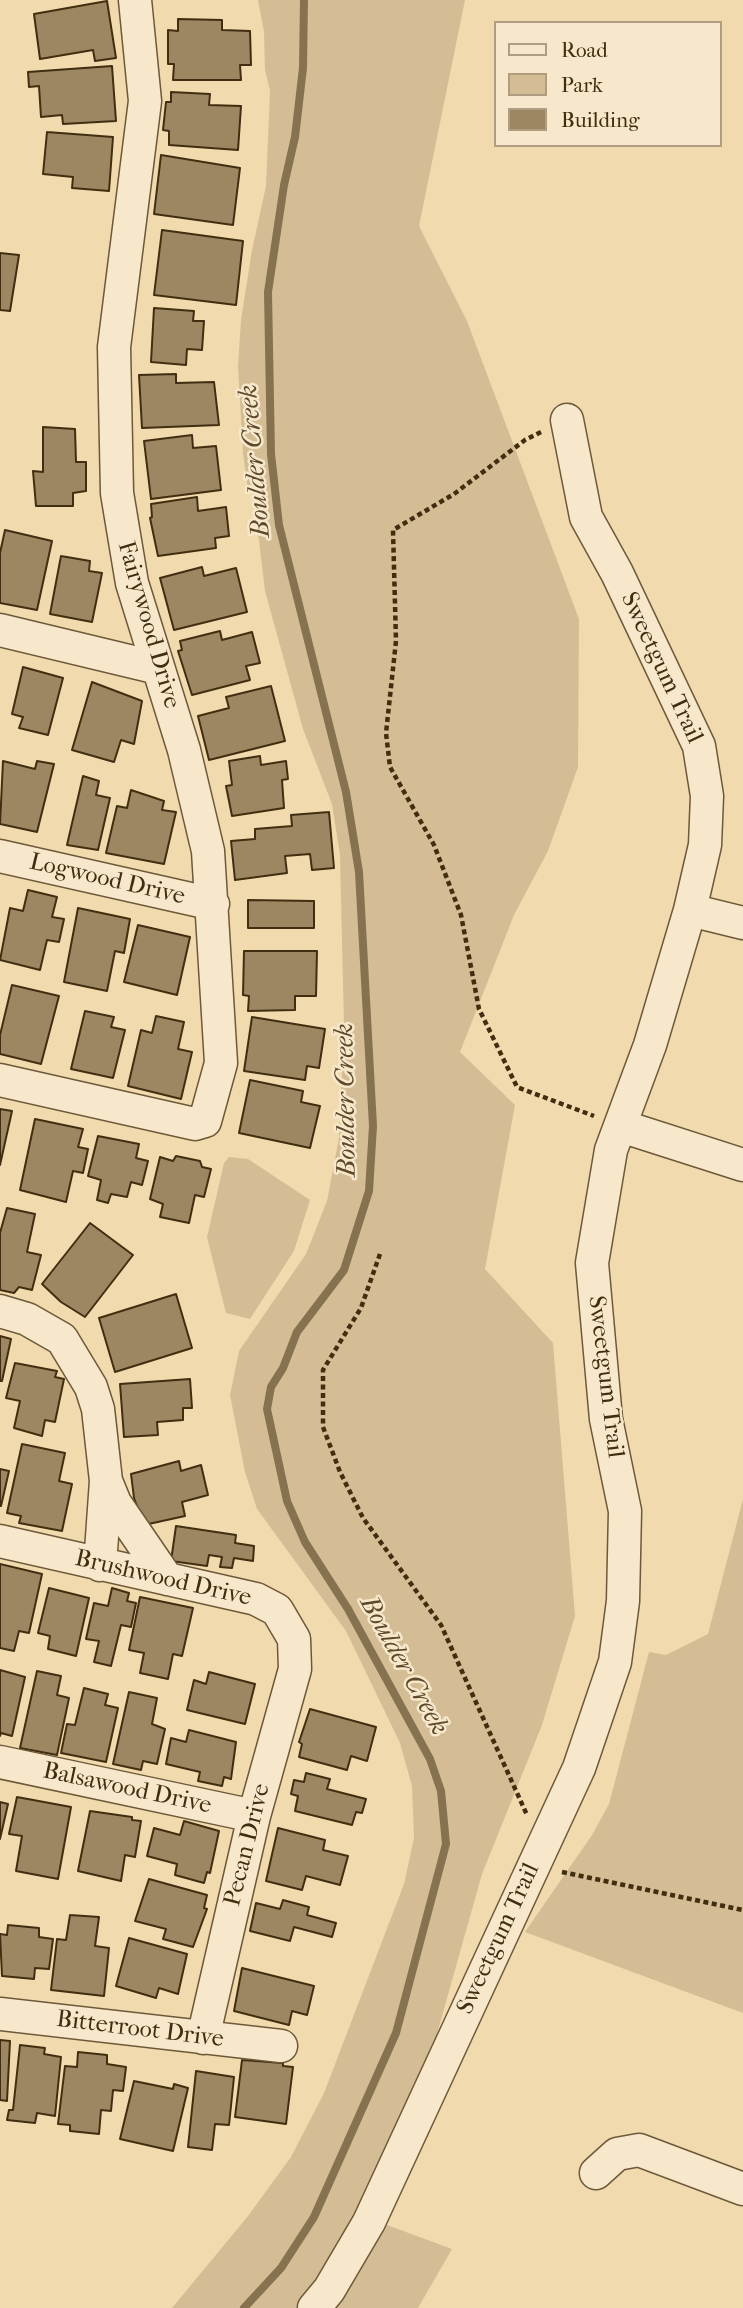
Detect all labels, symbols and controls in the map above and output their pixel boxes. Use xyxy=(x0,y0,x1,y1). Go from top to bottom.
legend xyxy=(494,21,722,147)
text: Road xyxy=(561,38,608,62)
text: Park xyxy=(561,73,603,97)
text: Building xyxy=(561,108,639,132)
water label: Boulder Creek xyxy=(234,383,278,539)
street label: Fairywood Drive xyxy=(110,538,186,712)
street label: Sweetgum Trail xyxy=(613,588,709,748)
street label: Logwood Drive xyxy=(26,848,188,912)
water label: Boulder Creek xyxy=(330,1023,364,1177)
street label: Sweetgum Trail xyxy=(581,1294,629,1460)
street label: Brushwood Drive xyxy=(72,1545,254,1613)
water label: Boulder Creek xyxy=(352,1591,454,1741)
street label: Balsawood Drive xyxy=(40,1757,214,1821)
street label: Pecan Drive xyxy=(219,1781,277,1909)
street label: Sweetgum Trail xyxy=(451,1859,547,2019)
street label: Bitterroot Drive xyxy=(55,2005,225,2055)

